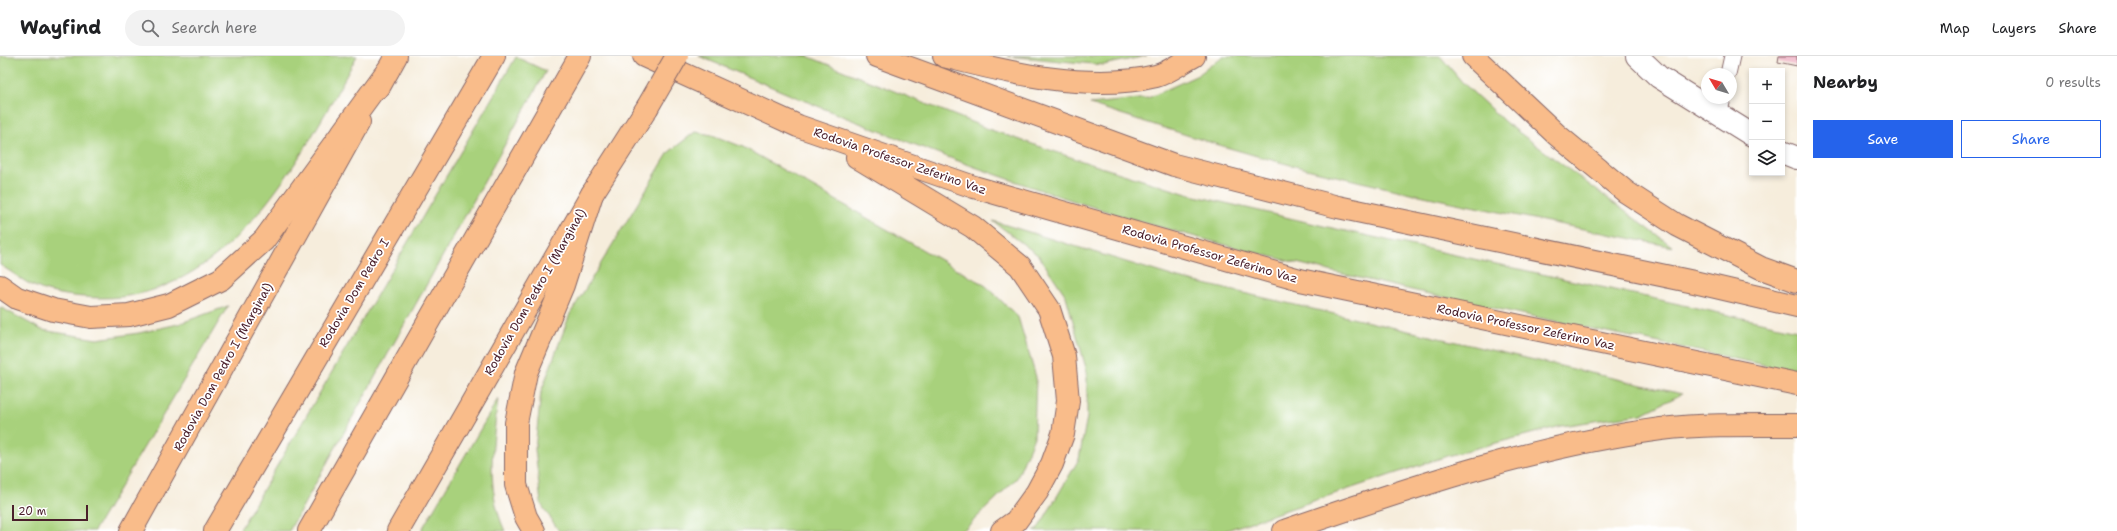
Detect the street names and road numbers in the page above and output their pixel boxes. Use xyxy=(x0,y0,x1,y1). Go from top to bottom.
street label: Rodovia Professor Zeferino Vaz xyxy=(812,124,988,198)
street label: Rodovia Dom Pedro I (Marginal) xyxy=(481,206,590,378)
street label: Rodovia Professor Zeferino Vaz xyxy=(1121,221,1299,287)
street label: Rodovia Dom Pedro I xyxy=(315,235,393,350)
street label: Rodovia Dom Pedro I (Marginal) xyxy=(170,280,276,454)
street label: Rodovia Professor Zeferino Vaz xyxy=(1436,300,1616,354)

